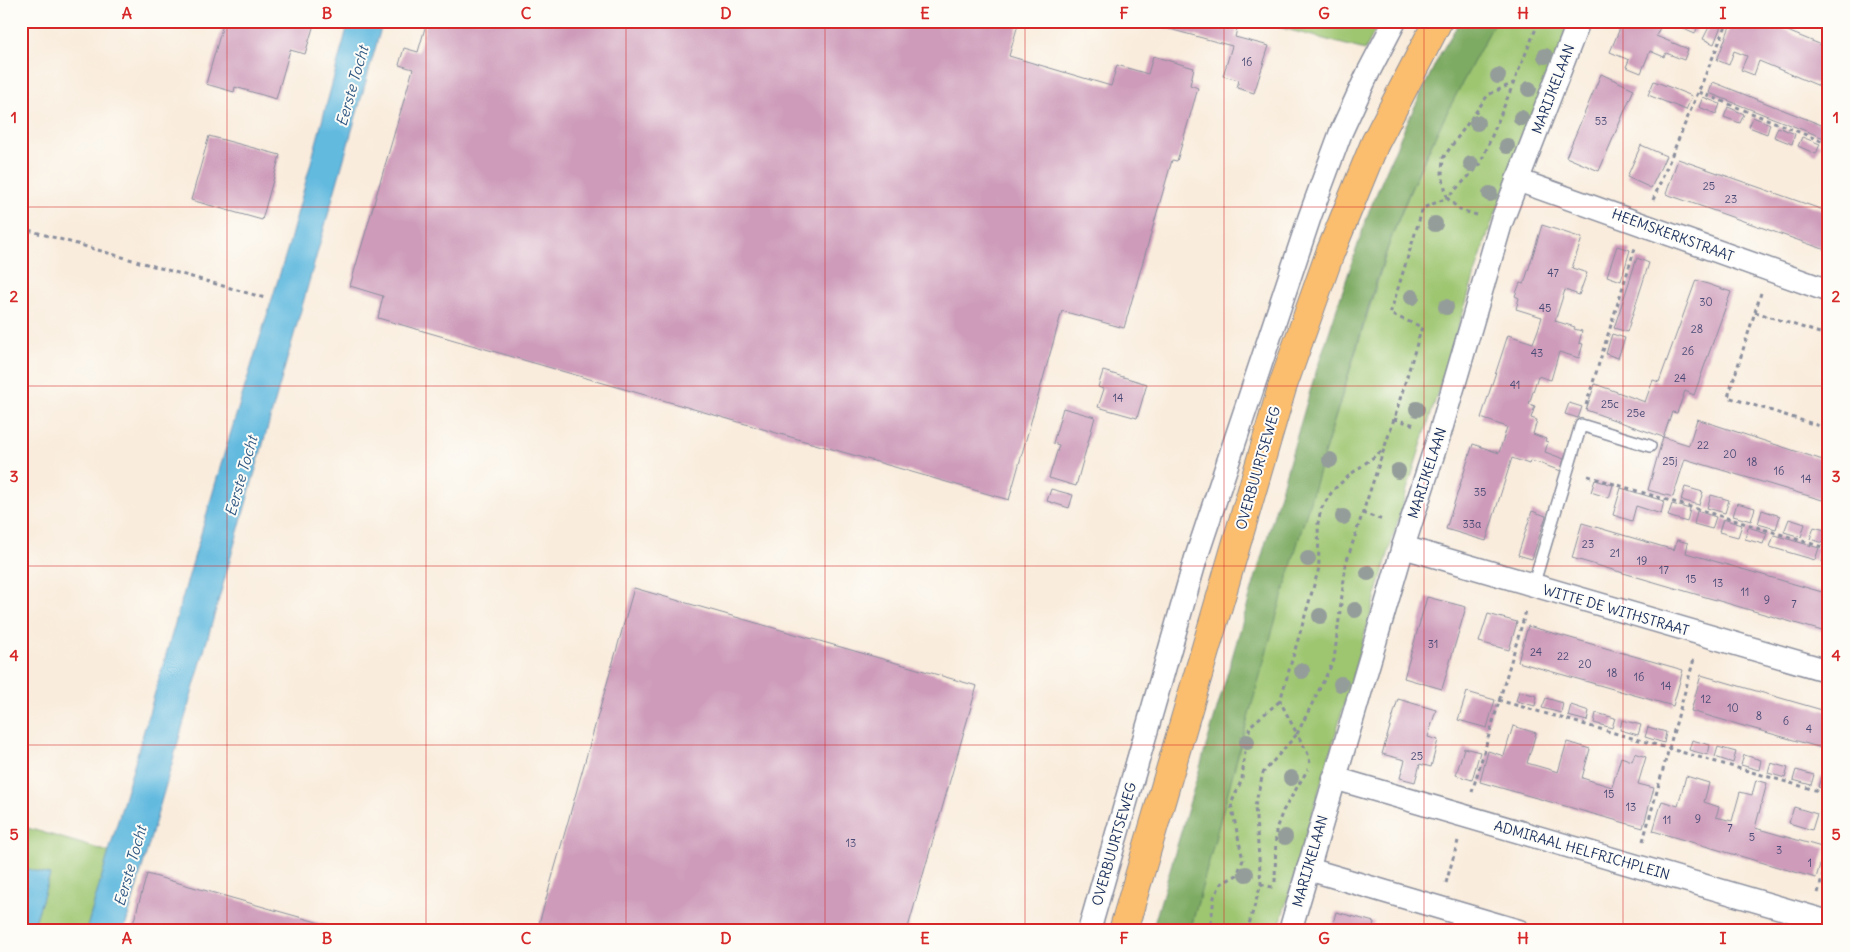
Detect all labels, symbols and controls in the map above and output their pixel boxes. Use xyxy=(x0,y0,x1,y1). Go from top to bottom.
text: A xyxy=(122,3,132,23)
text: B xyxy=(322,3,333,23)
text: C xyxy=(521,3,532,23)
text: D xyxy=(720,3,732,23)
text: E xyxy=(920,3,930,23)
text: F xyxy=(1119,3,1129,23)
text: G xyxy=(1318,3,1330,23)
text: H xyxy=(1517,3,1529,23)
text: I xyxy=(1720,3,1727,23)
water label: Eerste Tocht xyxy=(332,42,373,128)
street label: MARIJKELAAN xyxy=(1528,42,1578,136)
house number: 16 xyxy=(1242,55,1252,69)
text: 1 xyxy=(11,107,17,127)
text: 1 xyxy=(1833,107,1839,127)
house number: 53 xyxy=(1595,114,1607,128)
house number: 25 xyxy=(1703,179,1715,193)
house number: 23 xyxy=(1725,192,1737,206)
street label: HEEMSKERKSTRAAT xyxy=(1610,205,1736,265)
house number: 47 xyxy=(1547,266,1559,280)
text: 2 xyxy=(10,286,19,306)
text: 2 xyxy=(1832,286,1841,306)
house number: 30 xyxy=(1699,295,1713,309)
house number: 45 xyxy=(1539,301,1551,315)
house number: 28 xyxy=(1691,322,1703,336)
house number: 26 xyxy=(1682,344,1694,358)
house number: 43 xyxy=(1531,346,1543,360)
house number: 24 xyxy=(1674,371,1686,385)
house number: 41 xyxy=(1510,378,1520,392)
house number: 14 xyxy=(1113,391,1123,405)
house number: 25c xyxy=(1601,397,1619,411)
street label: OVERBUURTSEWEG xyxy=(1232,404,1284,532)
house number: 25e xyxy=(1627,406,1645,420)
street label: MARIJKELAAN xyxy=(1404,425,1450,521)
water label: Eerste Tocht xyxy=(221,432,262,518)
house number: 22 xyxy=(1697,438,1709,452)
house number: 20 xyxy=(1723,447,1737,461)
house number: 25j xyxy=(1663,454,1677,468)
house number: 18 xyxy=(1747,455,1757,469)
house number: 16 xyxy=(1774,464,1784,478)
text: 3 xyxy=(9,466,19,486)
text: 3 xyxy=(1831,466,1841,486)
house number: 14 xyxy=(1801,472,1811,486)
house number: 35 xyxy=(1474,485,1486,499)
house number: 33a xyxy=(1463,517,1481,531)
house number: 23 xyxy=(1582,537,1594,551)
house number: 21 xyxy=(1610,546,1620,560)
house number: 19 xyxy=(1637,554,1647,568)
house number: 17 xyxy=(1659,563,1669,577)
house number: 15 xyxy=(1686,572,1696,586)
house number: 13 xyxy=(1713,576,1723,590)
street label: WITTE DE WITHSTRAAT xyxy=(1541,580,1691,640)
house number: 11 xyxy=(1741,585,1749,599)
house number: 9 xyxy=(1764,593,1770,607)
house number: 7 xyxy=(1791,597,1797,611)
house number: 31 xyxy=(1428,637,1438,651)
text: 4 xyxy=(9,645,19,665)
house number: 24 xyxy=(1530,645,1542,659)
text: 4 xyxy=(1831,645,1841,665)
house number: 22 xyxy=(1557,649,1569,663)
house number: 20 xyxy=(1578,657,1592,671)
house number: 18 xyxy=(1607,666,1617,680)
house number: 16 xyxy=(1634,670,1644,684)
house number: 14 xyxy=(1661,679,1671,693)
house number: 12 xyxy=(1701,692,1711,706)
house number: 10 xyxy=(1727,701,1739,715)
house number: 8 xyxy=(1756,709,1762,723)
house number: 6 xyxy=(1783,714,1789,728)
house number: 4 xyxy=(1806,722,1812,736)
house number: 25 xyxy=(1411,749,1423,763)
street label: OVERBUURTSEWEG xyxy=(1088,780,1140,908)
house number: 15 xyxy=(1604,787,1614,801)
house number: 13 xyxy=(1626,800,1636,814)
house number: 9 xyxy=(1695,812,1701,826)
street label: MARIJKELAAN xyxy=(1288,813,1332,909)
house number: 11 xyxy=(1663,813,1671,827)
street label: ADMIRAAL HELFRICHPLEIN xyxy=(1492,816,1672,884)
house number: 7 xyxy=(1727,821,1733,835)
water label: Eerste Tocht xyxy=(110,822,151,908)
text: 5 xyxy=(9,824,19,844)
text: 5 xyxy=(1831,824,1841,844)
house number: 5 xyxy=(1749,830,1755,844)
house number: 13 xyxy=(846,836,856,850)
house number: 3 xyxy=(1776,843,1782,857)
house number: 1 xyxy=(1808,856,1812,870)
text: A xyxy=(122,928,132,948)
text: B xyxy=(322,928,333,948)
text: C xyxy=(521,928,532,948)
text: D xyxy=(720,928,732,948)
text: E xyxy=(920,928,930,948)
text: F xyxy=(1119,928,1129,948)
text: G xyxy=(1318,928,1330,948)
text: H xyxy=(1517,928,1529,948)
text: I xyxy=(1720,928,1727,948)

